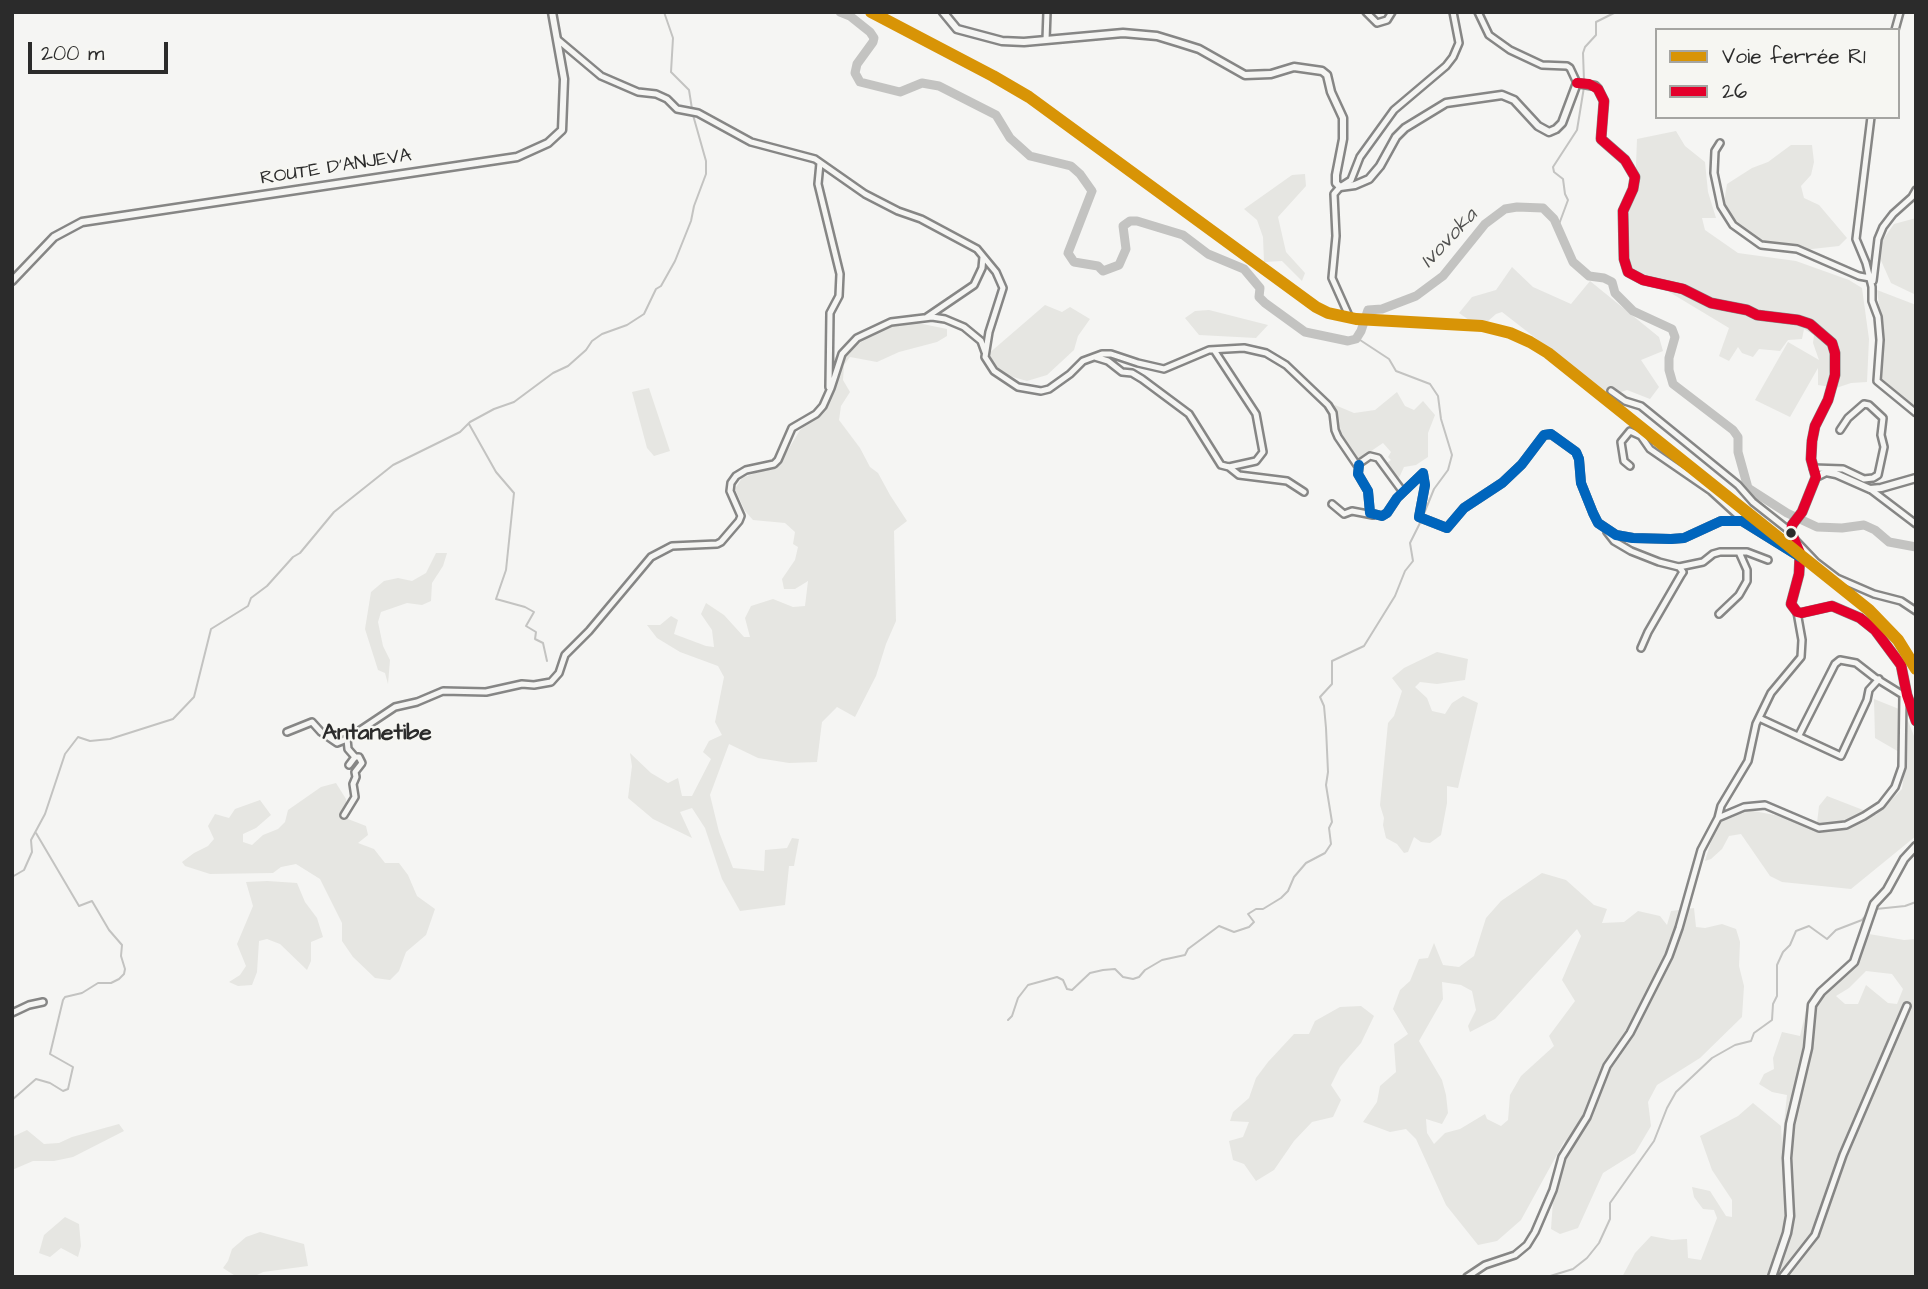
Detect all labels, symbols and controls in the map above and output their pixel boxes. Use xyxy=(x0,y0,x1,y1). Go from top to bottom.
scale bar xyxy=(32,28,172,72)
legend xyxy=(1655,28,1900,119)
text: 200 m xyxy=(41,39,104,68)
text: Voie ferrée R1 xyxy=(1722,42,1866,71)
text: 26 xyxy=(1722,77,1747,106)
street label: ROUTE D'ANJEVA xyxy=(259,145,413,191)
water label: Ivovoka xyxy=(1416,204,1484,274)
unlabelled marker xyxy=(1784,526,1798,540)
district label: Antanetibe xyxy=(322,720,432,748)

